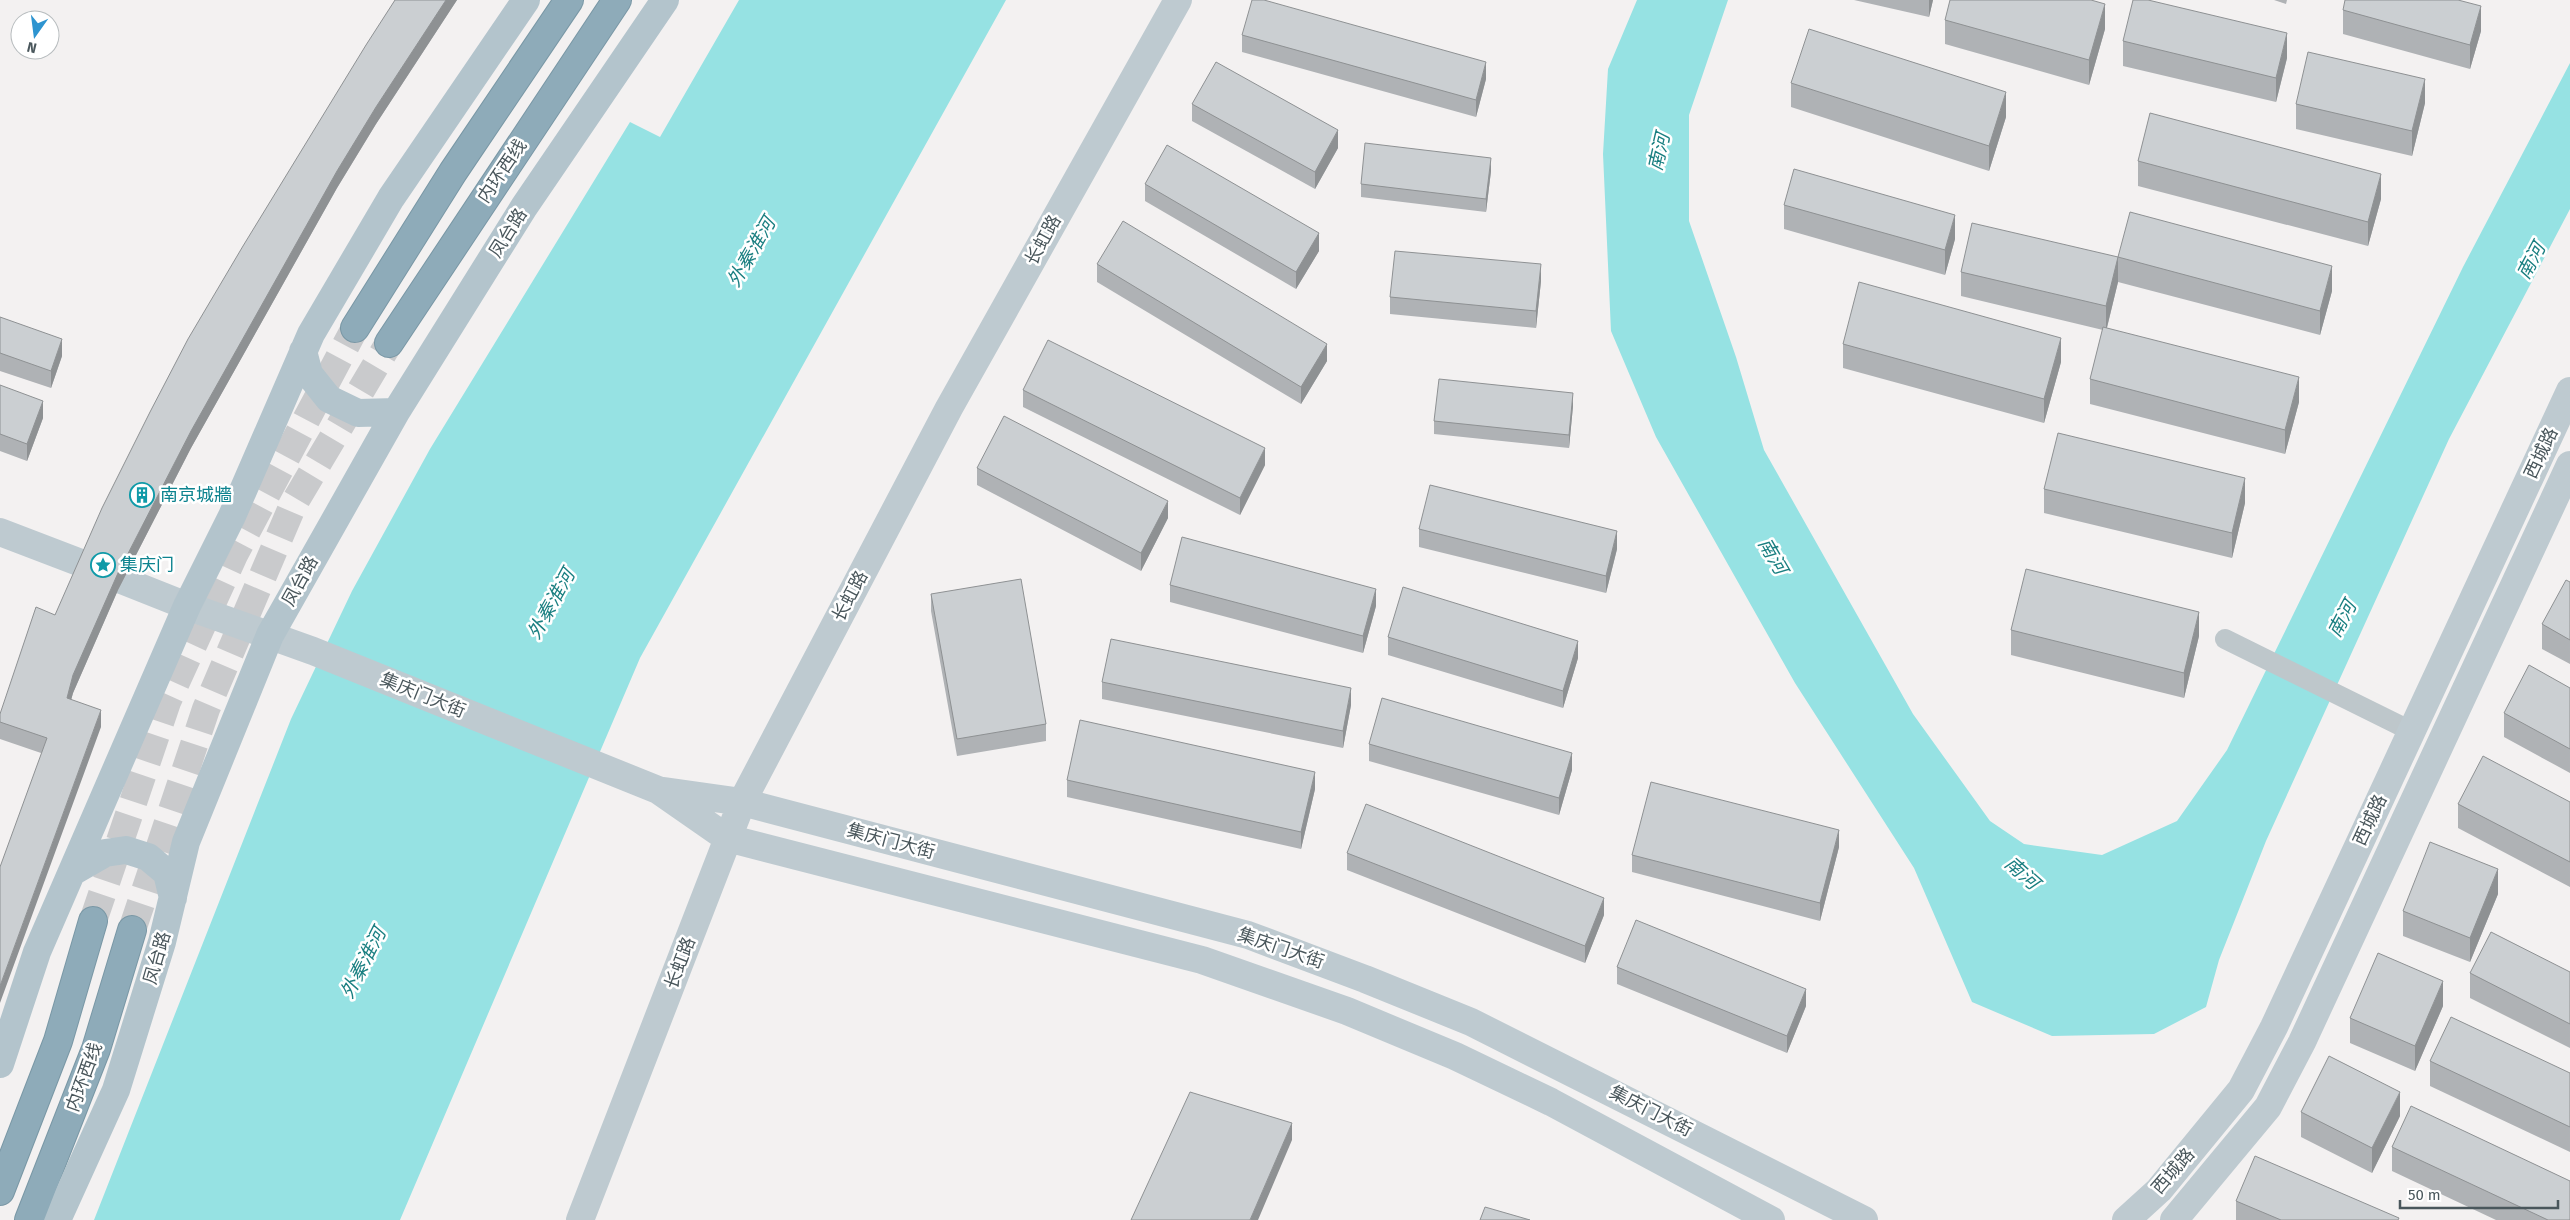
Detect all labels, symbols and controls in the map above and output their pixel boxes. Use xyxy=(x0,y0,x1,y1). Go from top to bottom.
north arrow xyxy=(10,10,60,60)
text: N xyxy=(25,38,39,57)
water label: 南河 xyxy=(1644,127,1675,173)
street label: 内环西线 xyxy=(473,135,531,207)
street label: 凤台路 xyxy=(484,204,532,262)
water label: 外秦淮河 xyxy=(722,210,782,291)
street label: 长虹路 xyxy=(1020,211,1066,269)
water label: 南河 xyxy=(2512,235,2552,283)
street label: 西城路 xyxy=(2520,424,2562,482)
building icon: 南京城牆 xyxy=(129,482,155,508)
place label: 南京城牆 xyxy=(160,484,232,506)
water label: 南河 xyxy=(1754,534,1794,582)
place icon: 集庆门 xyxy=(90,552,116,578)
street label: 凤台路 xyxy=(277,552,323,610)
place label: 集庆门 xyxy=(120,554,174,576)
water label: 外秦淮河 xyxy=(523,562,581,643)
street label: 长虹路 xyxy=(828,567,872,625)
water label: 南河 xyxy=(2323,593,2363,641)
street label: 集庆门大街 xyxy=(377,668,469,722)
street label: 西城路 xyxy=(2349,791,2391,849)
street label: 集庆门大街 xyxy=(845,819,937,863)
water label: 南河 xyxy=(2000,852,2047,897)
water label: 外秦淮河 xyxy=(335,920,392,1002)
street label: 集庆门大街 xyxy=(1235,923,1327,973)
street label: 凤台路 xyxy=(139,929,175,987)
street label: 长虹路 xyxy=(660,934,700,992)
street label: 内环西线 xyxy=(61,1039,107,1115)
street label: 集庆门大街 xyxy=(1606,1081,1696,1141)
street label: 西城路 xyxy=(2147,1143,2199,1199)
scale bar xyxy=(2400,1178,2558,1210)
text: 50 m xyxy=(2408,1186,2441,1204)

